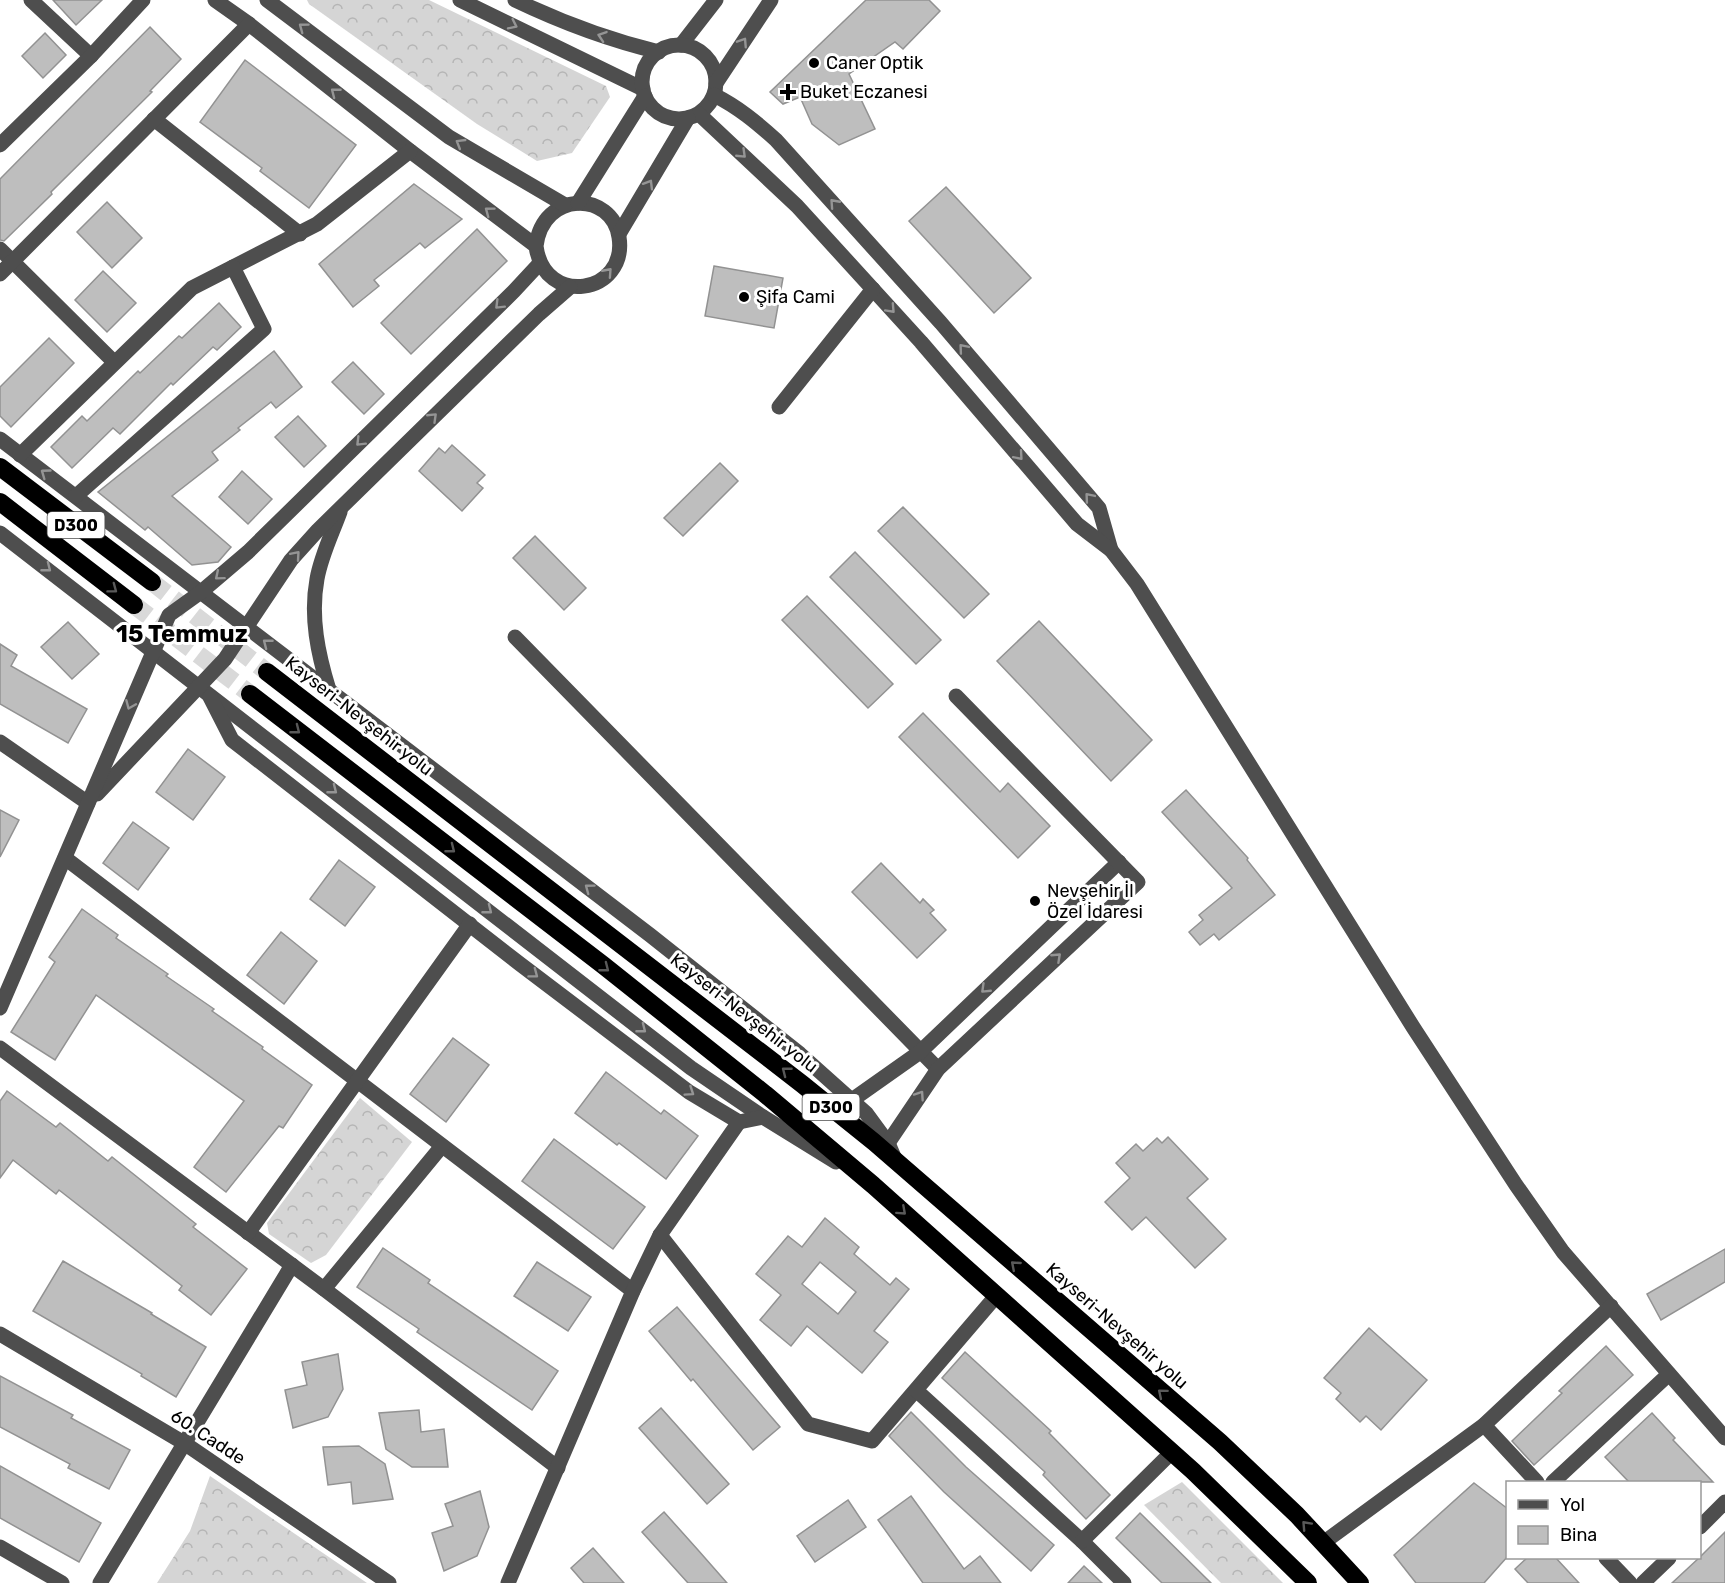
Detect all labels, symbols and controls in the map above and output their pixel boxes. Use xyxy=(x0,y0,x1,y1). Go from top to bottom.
one-way arrow xyxy=(506,18,517,29)
one-way arrow xyxy=(299,24,310,35)
one-way arrow xyxy=(597,30,608,43)
one-way arrow xyxy=(736,37,747,48)
place label: Caner Optik xyxy=(826,52,924,74)
marker: Caner Optik xyxy=(807,56,821,70)
place label: Buket Eczanesi xyxy=(800,81,928,103)
marker: Buket Eczanesi xyxy=(781,85,795,99)
one-way arrow xyxy=(331,89,342,100)
one-way arrow xyxy=(456,139,466,151)
one-way arrow xyxy=(735,146,746,157)
one-way arrow xyxy=(642,180,653,190)
one-way arrow xyxy=(830,199,841,210)
one-way arrow xyxy=(485,208,496,219)
one-way arrow xyxy=(601,268,612,279)
place label: Şifa Cami xyxy=(756,286,835,308)
marker: Şifa Cami xyxy=(737,290,751,304)
one-way arrow xyxy=(496,298,507,309)
one-way arrow xyxy=(884,303,895,313)
one-way arrow xyxy=(959,344,970,355)
one-way arrow xyxy=(426,413,437,424)
one-way arrow xyxy=(357,435,367,446)
one-way arrow xyxy=(1012,450,1023,460)
one-way arrow xyxy=(41,469,52,480)
one-way arrow xyxy=(1086,493,1097,504)
road number: D300 xyxy=(48,512,104,538)
one-way arrow xyxy=(289,551,300,562)
one-way arrow xyxy=(40,561,51,572)
one-way arrow xyxy=(215,569,226,580)
one-way arrow xyxy=(107,581,118,592)
district label: 15 Temmuz xyxy=(116,620,248,648)
one-way arrow xyxy=(262,639,273,650)
street label: Kayseri-Nevşehir yolu xyxy=(281,652,437,780)
one-way arrow xyxy=(125,698,137,709)
one-way arrow xyxy=(289,722,300,733)
one-way arrow xyxy=(327,783,338,794)
one-way arrow xyxy=(444,841,455,852)
place label: Nevşehir İl Özel İdaresi xyxy=(1047,880,1143,923)
one-way arrow xyxy=(584,884,595,895)
marker: Nevşehir İl Özel İdaresi xyxy=(1028,894,1042,908)
one-way arrow xyxy=(481,902,492,913)
street label: Kayseri-Nevşehir yolu xyxy=(666,949,822,1077)
one-way arrow xyxy=(1051,953,1061,964)
one-way arrow xyxy=(599,960,610,971)
one-way arrow xyxy=(527,967,538,978)
one-way arrow xyxy=(981,982,992,993)
one-way arrow xyxy=(635,1022,646,1033)
one-way arrow xyxy=(781,1068,792,1079)
one-way arrow xyxy=(684,1084,694,1096)
one-way arrow xyxy=(913,1090,924,1101)
road number: D300 xyxy=(802,1094,860,1120)
one-way arrow xyxy=(895,1204,906,1215)
street label: Kayseri-Nevşehir yolu xyxy=(1041,1258,1193,1394)
one-way arrow xyxy=(1010,1262,1021,1273)
one-way arrow xyxy=(1158,1389,1169,1400)
street label: 60. Cadde xyxy=(167,1405,249,1469)
legend xyxy=(1506,1481,1701,1559)
text: Yol xyxy=(1560,1494,1585,1516)
one-way arrow xyxy=(1302,1521,1313,1531)
text: Bina xyxy=(1560,1524,1597,1546)

